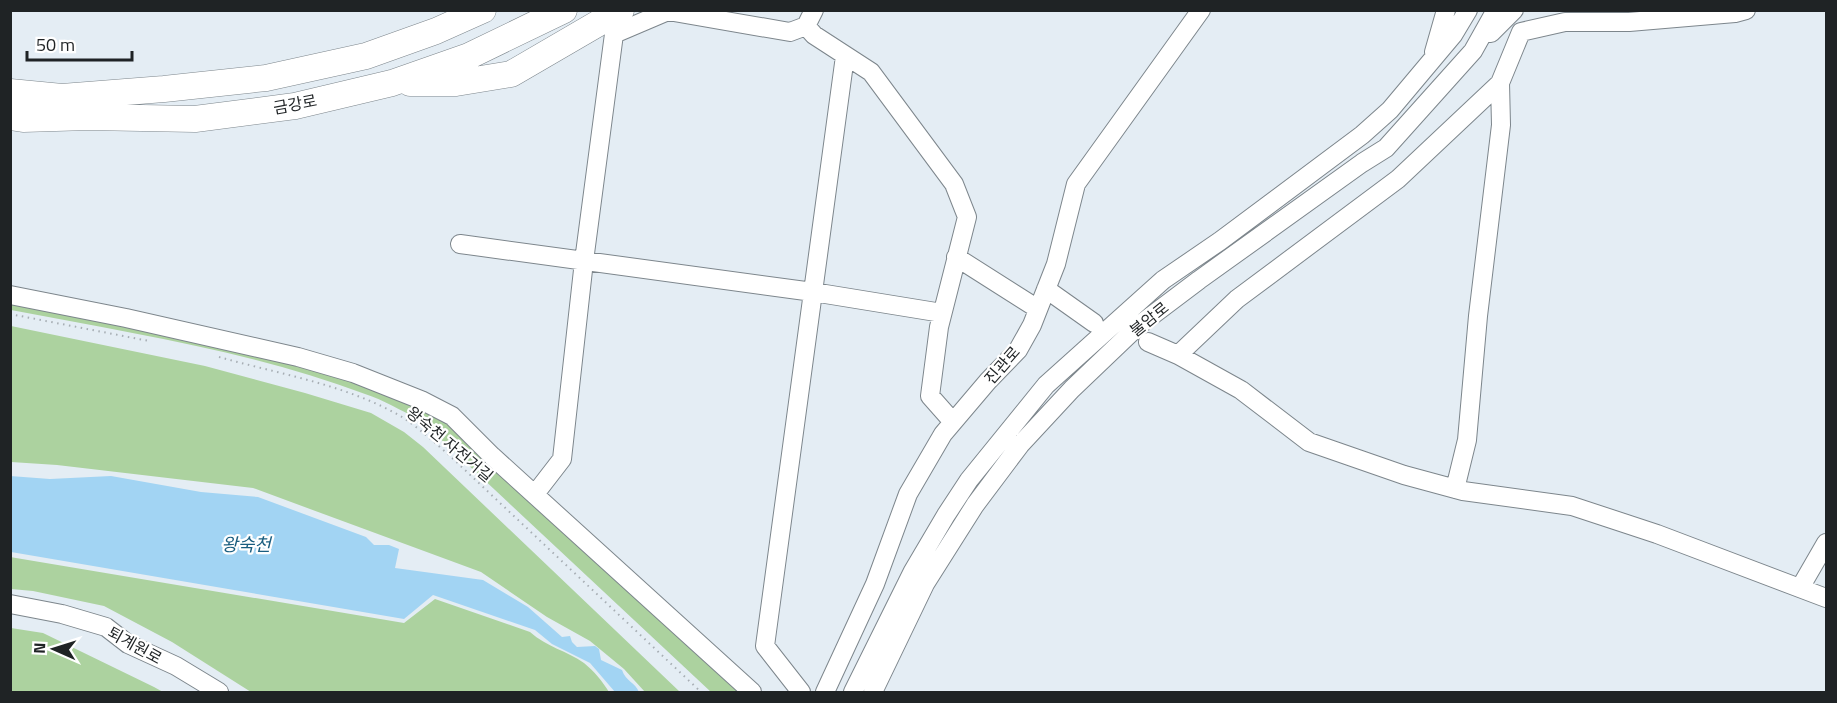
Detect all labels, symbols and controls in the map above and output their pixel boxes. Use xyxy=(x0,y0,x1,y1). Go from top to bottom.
scale bar xyxy=(27,24,132,62)
text: 50 m xyxy=(36,31,75,58)
street label: 금강로 xyxy=(271,88,319,120)
street label: 불암로 xyxy=(1124,296,1174,342)
street label: 진관로 xyxy=(978,340,1026,390)
street label: 왕숙천 자전거길 xyxy=(401,401,499,487)
water label: 왕숙천 xyxy=(221,531,273,558)
north arrow xyxy=(24,619,84,679)
street label: 퇴계원로 xyxy=(103,620,167,670)
text: N xyxy=(27,642,51,654)

